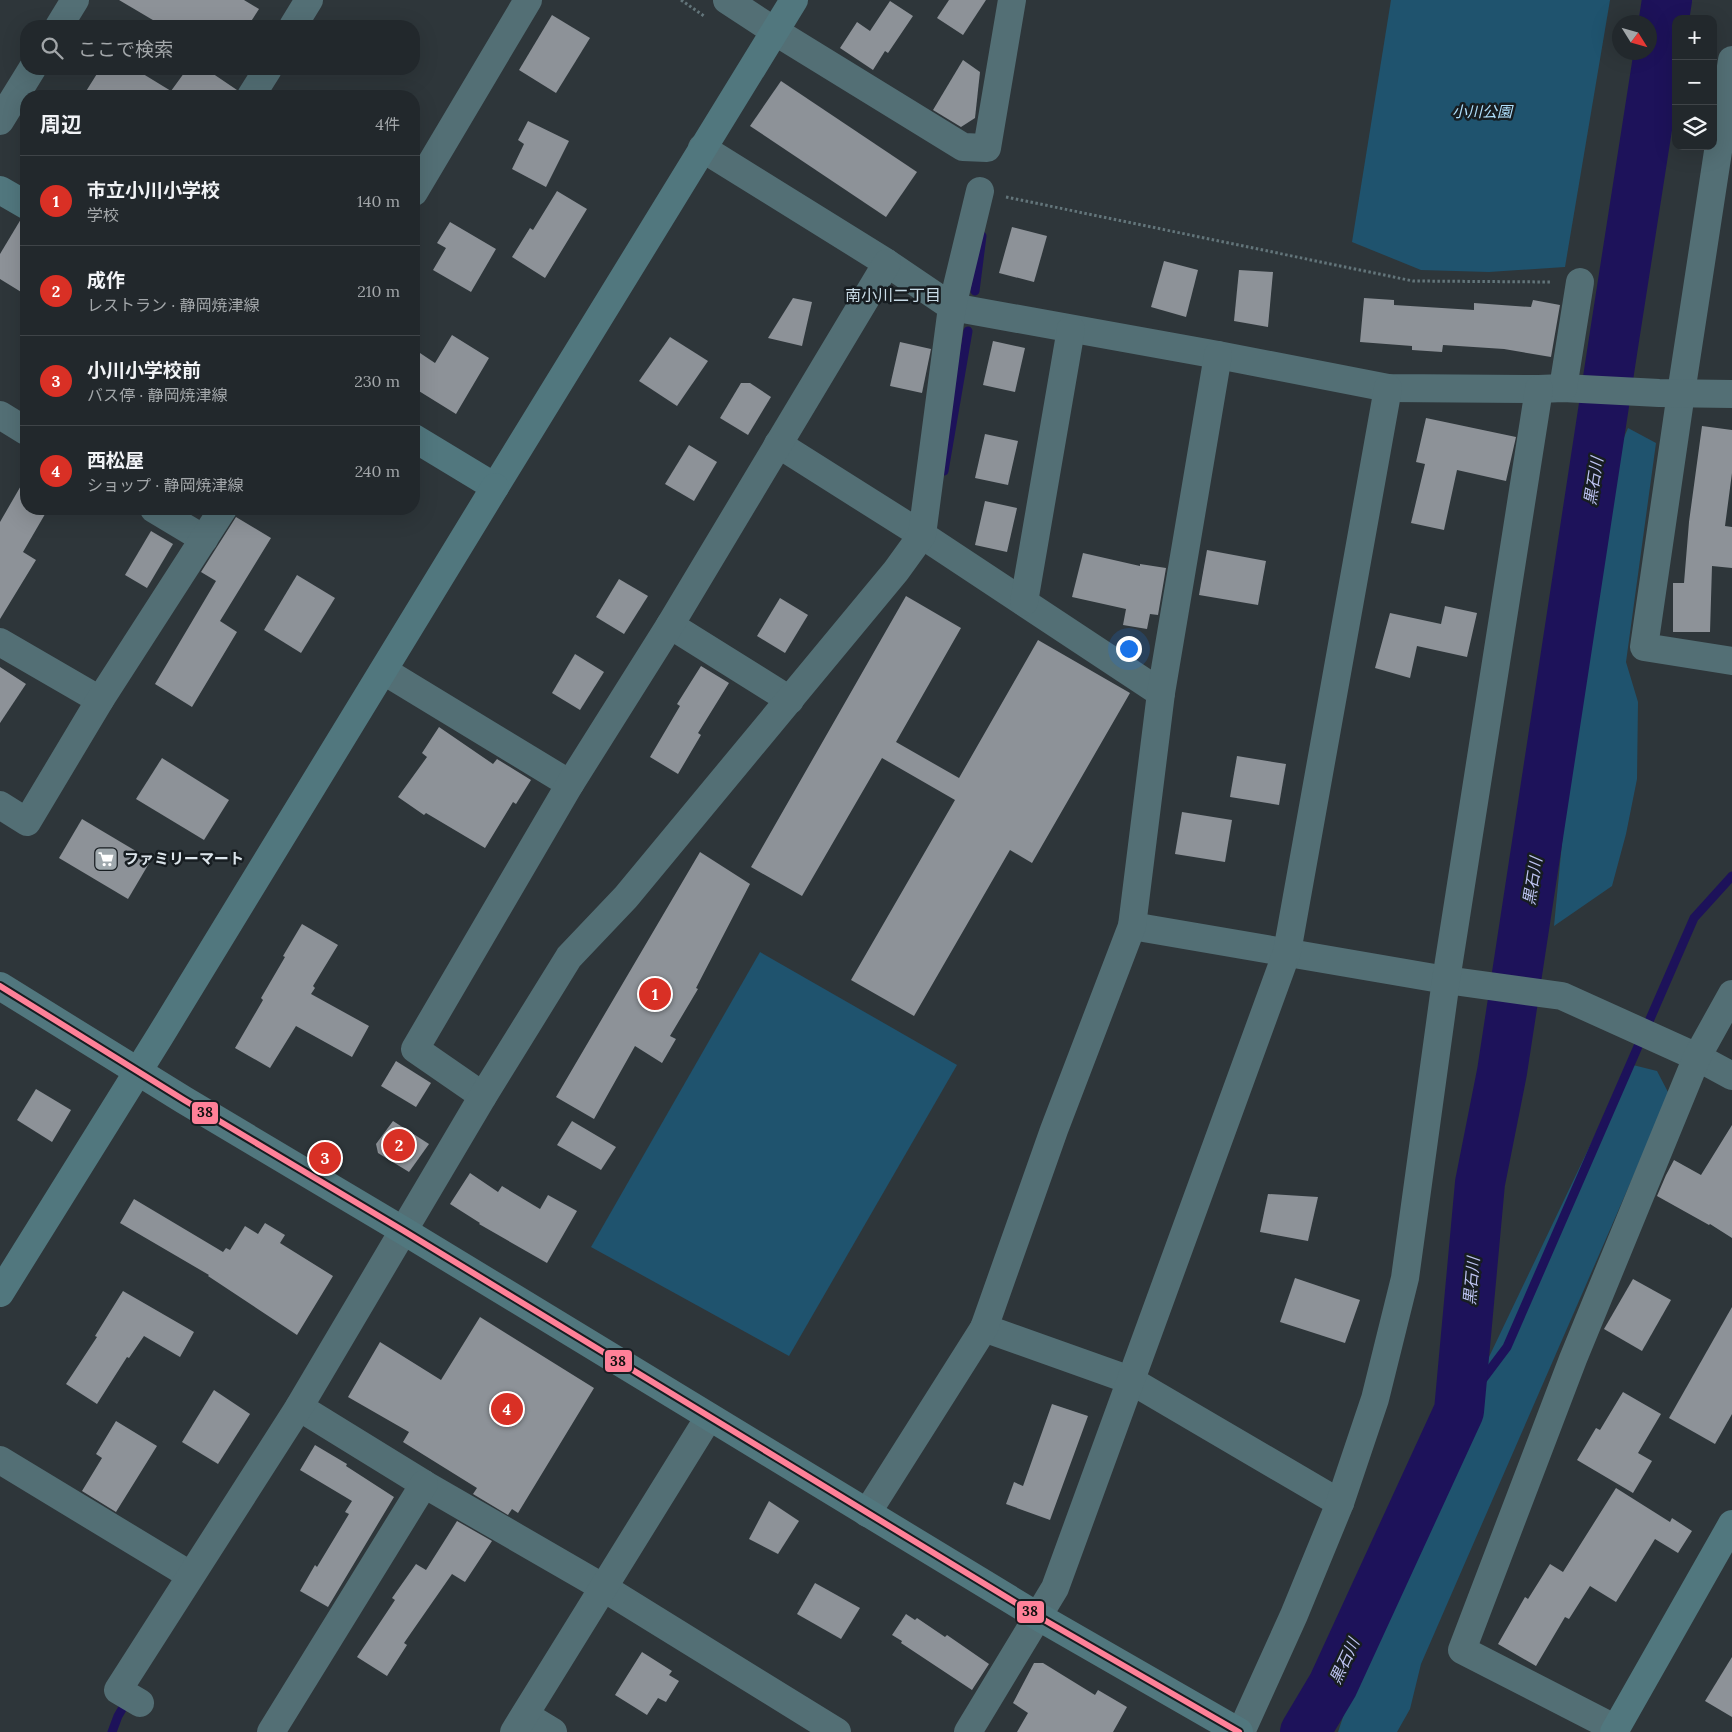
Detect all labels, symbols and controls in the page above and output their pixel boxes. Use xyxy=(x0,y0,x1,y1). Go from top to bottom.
north arrow xyxy=(1612,15,1657,60)
map controls xyxy=(1672,15,1717,150)
button: + xyxy=(1672,15,1717,60)
search box xyxy=(20,20,420,75)
icon: search xyxy=(38,34,66,62)
text: ここで検索 xyxy=(78,37,173,61)
button: − xyxy=(1672,60,1717,105)
park label: 小川公園 xyxy=(1452,102,1514,121)
button: layers xyxy=(1672,105,1717,150)
text: 周辺 xyxy=(40,111,82,138)
text: 4件 xyxy=(375,114,400,134)
text: 市立小川小学校 xyxy=(87,178,220,202)
text: 1 xyxy=(53,191,59,211)
text: 140 m xyxy=(357,191,400,211)
text: 学校 xyxy=(87,205,119,225)
text: 成作 xyxy=(87,268,125,292)
text: 2 xyxy=(52,281,60,301)
text: 210 m xyxy=(357,281,400,301)
district label: 南小川二丁目 xyxy=(845,285,941,305)
text: レストラン · 静岡焼津線 xyxy=(87,295,259,315)
text: 小川小学校前 xyxy=(87,358,201,382)
text: 3 xyxy=(52,371,60,391)
text: 230 m xyxy=(354,371,400,391)
text: バス停 · 静岡焼津線 xyxy=(87,385,227,405)
text: 西松屋 xyxy=(87,448,144,472)
water label: 黒石川 xyxy=(1579,454,1607,506)
text: 4 xyxy=(52,461,60,481)
text: 240 m xyxy=(355,461,400,481)
text: ショップ · 静岡焼津線 xyxy=(87,475,243,495)
your location xyxy=(1116,636,1142,662)
supermarket icon: ファミリーマート xyxy=(93,846,119,872)
place label: ファミリーマート xyxy=(124,849,244,868)
water label: 黒石川 xyxy=(1518,854,1546,906)
pin: 1 xyxy=(639,975,671,1013)
line badge: 38 xyxy=(191,1101,219,1125)
text: 38 xyxy=(197,1103,213,1121)
pin: 2 xyxy=(383,1126,415,1164)
pin: 3 xyxy=(309,1139,341,1177)
water label: 黒石川 xyxy=(1459,1254,1483,1306)
line badge: 38 xyxy=(604,1349,633,1373)
text: 38 xyxy=(610,1352,626,1370)
pin: 4 xyxy=(491,1390,523,1428)
line badge: 38 xyxy=(1016,1600,1045,1624)
text: 38 xyxy=(1022,1602,1038,1620)
water label: 黒石川 xyxy=(1325,1633,1364,1687)

